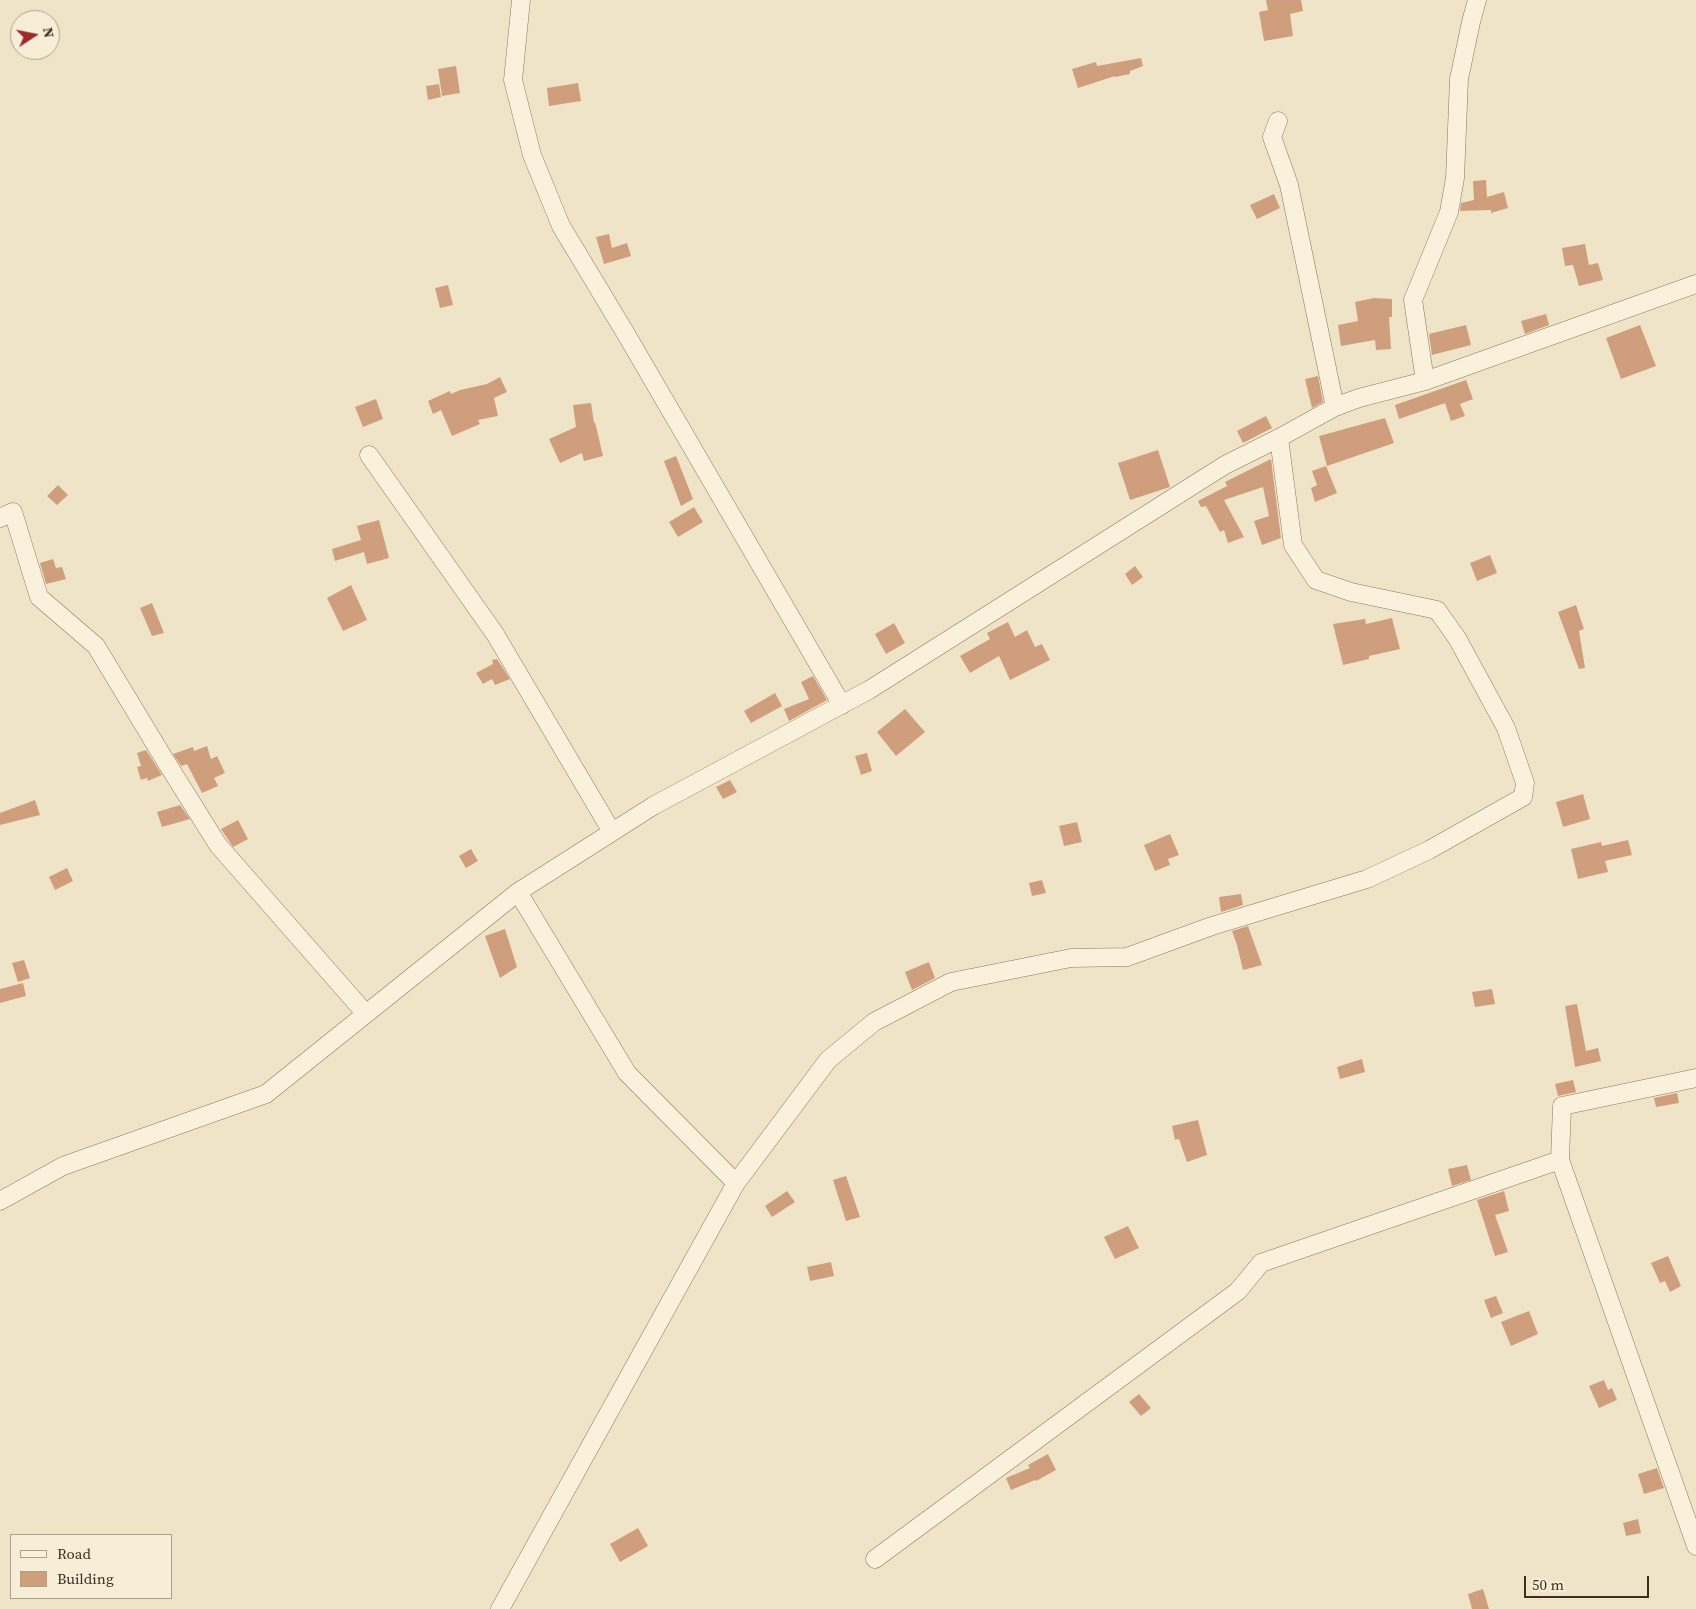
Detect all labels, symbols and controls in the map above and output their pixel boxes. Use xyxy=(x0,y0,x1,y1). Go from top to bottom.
north arrow xyxy=(10,10,60,60)
text: N xyxy=(38,25,60,39)
legend xyxy=(10,1534,172,1599)
text: Road xyxy=(57,1543,91,1564)
scale bar xyxy=(1526,1566,1651,1598)
text: Building xyxy=(57,1568,114,1589)
text: 50 m xyxy=(1532,1574,1564,1595)

